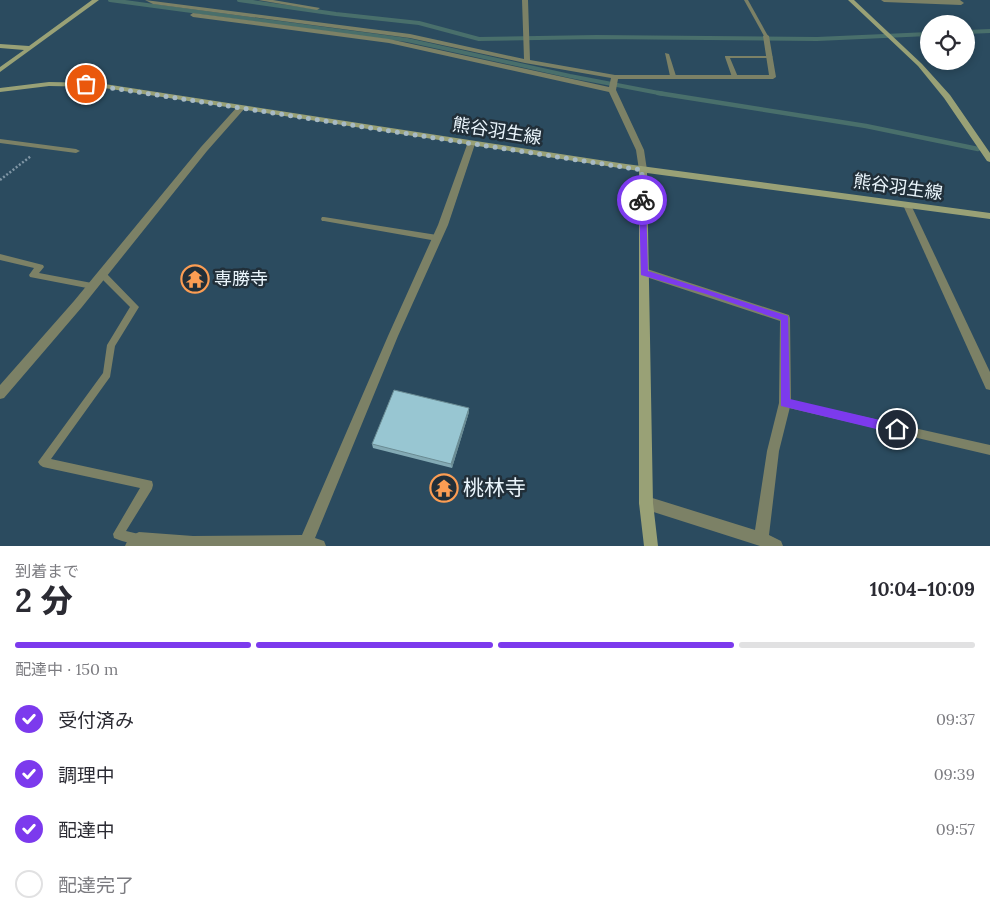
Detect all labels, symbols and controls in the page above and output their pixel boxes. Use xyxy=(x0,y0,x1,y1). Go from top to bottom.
map controls xyxy=(920,15,975,70)
button: locate xyxy=(920,15,975,70)
pin xyxy=(65,63,107,105)
icon: bag xyxy=(72,70,100,98)
street label: 熊谷羽生線 xyxy=(451,112,543,149)
street label: 熊谷羽生線 xyxy=(852,169,944,204)
courier xyxy=(617,175,667,225)
icon: bike xyxy=(628,186,656,214)
temple icon: 専勝寺 xyxy=(180,264,210,294)
place label: 専勝寺 xyxy=(214,267,268,290)
pin xyxy=(876,408,918,450)
icon: home xyxy=(883,415,911,443)
temple icon: 桃林寺 xyxy=(429,473,459,503)
place label: 桃林寺 xyxy=(463,474,526,501)
text: 到着まで xyxy=(15,561,79,581)
text: 10:04–10:09 xyxy=(870,577,975,601)
text: 2 分 xyxy=(15,580,72,621)
text: 配達中 · 150 m xyxy=(15,659,118,679)
icon: check xyxy=(15,705,43,733)
text: 受付済み xyxy=(58,708,134,732)
text: 09:37 xyxy=(936,709,975,729)
icon: check xyxy=(15,760,43,788)
text: 調理中 xyxy=(58,763,115,787)
text: 09:39 xyxy=(934,764,975,784)
icon: check xyxy=(15,815,43,843)
text: 配達中 xyxy=(58,818,115,842)
text: 09:57 xyxy=(936,819,975,839)
text: 配達完了 xyxy=(58,873,134,897)

